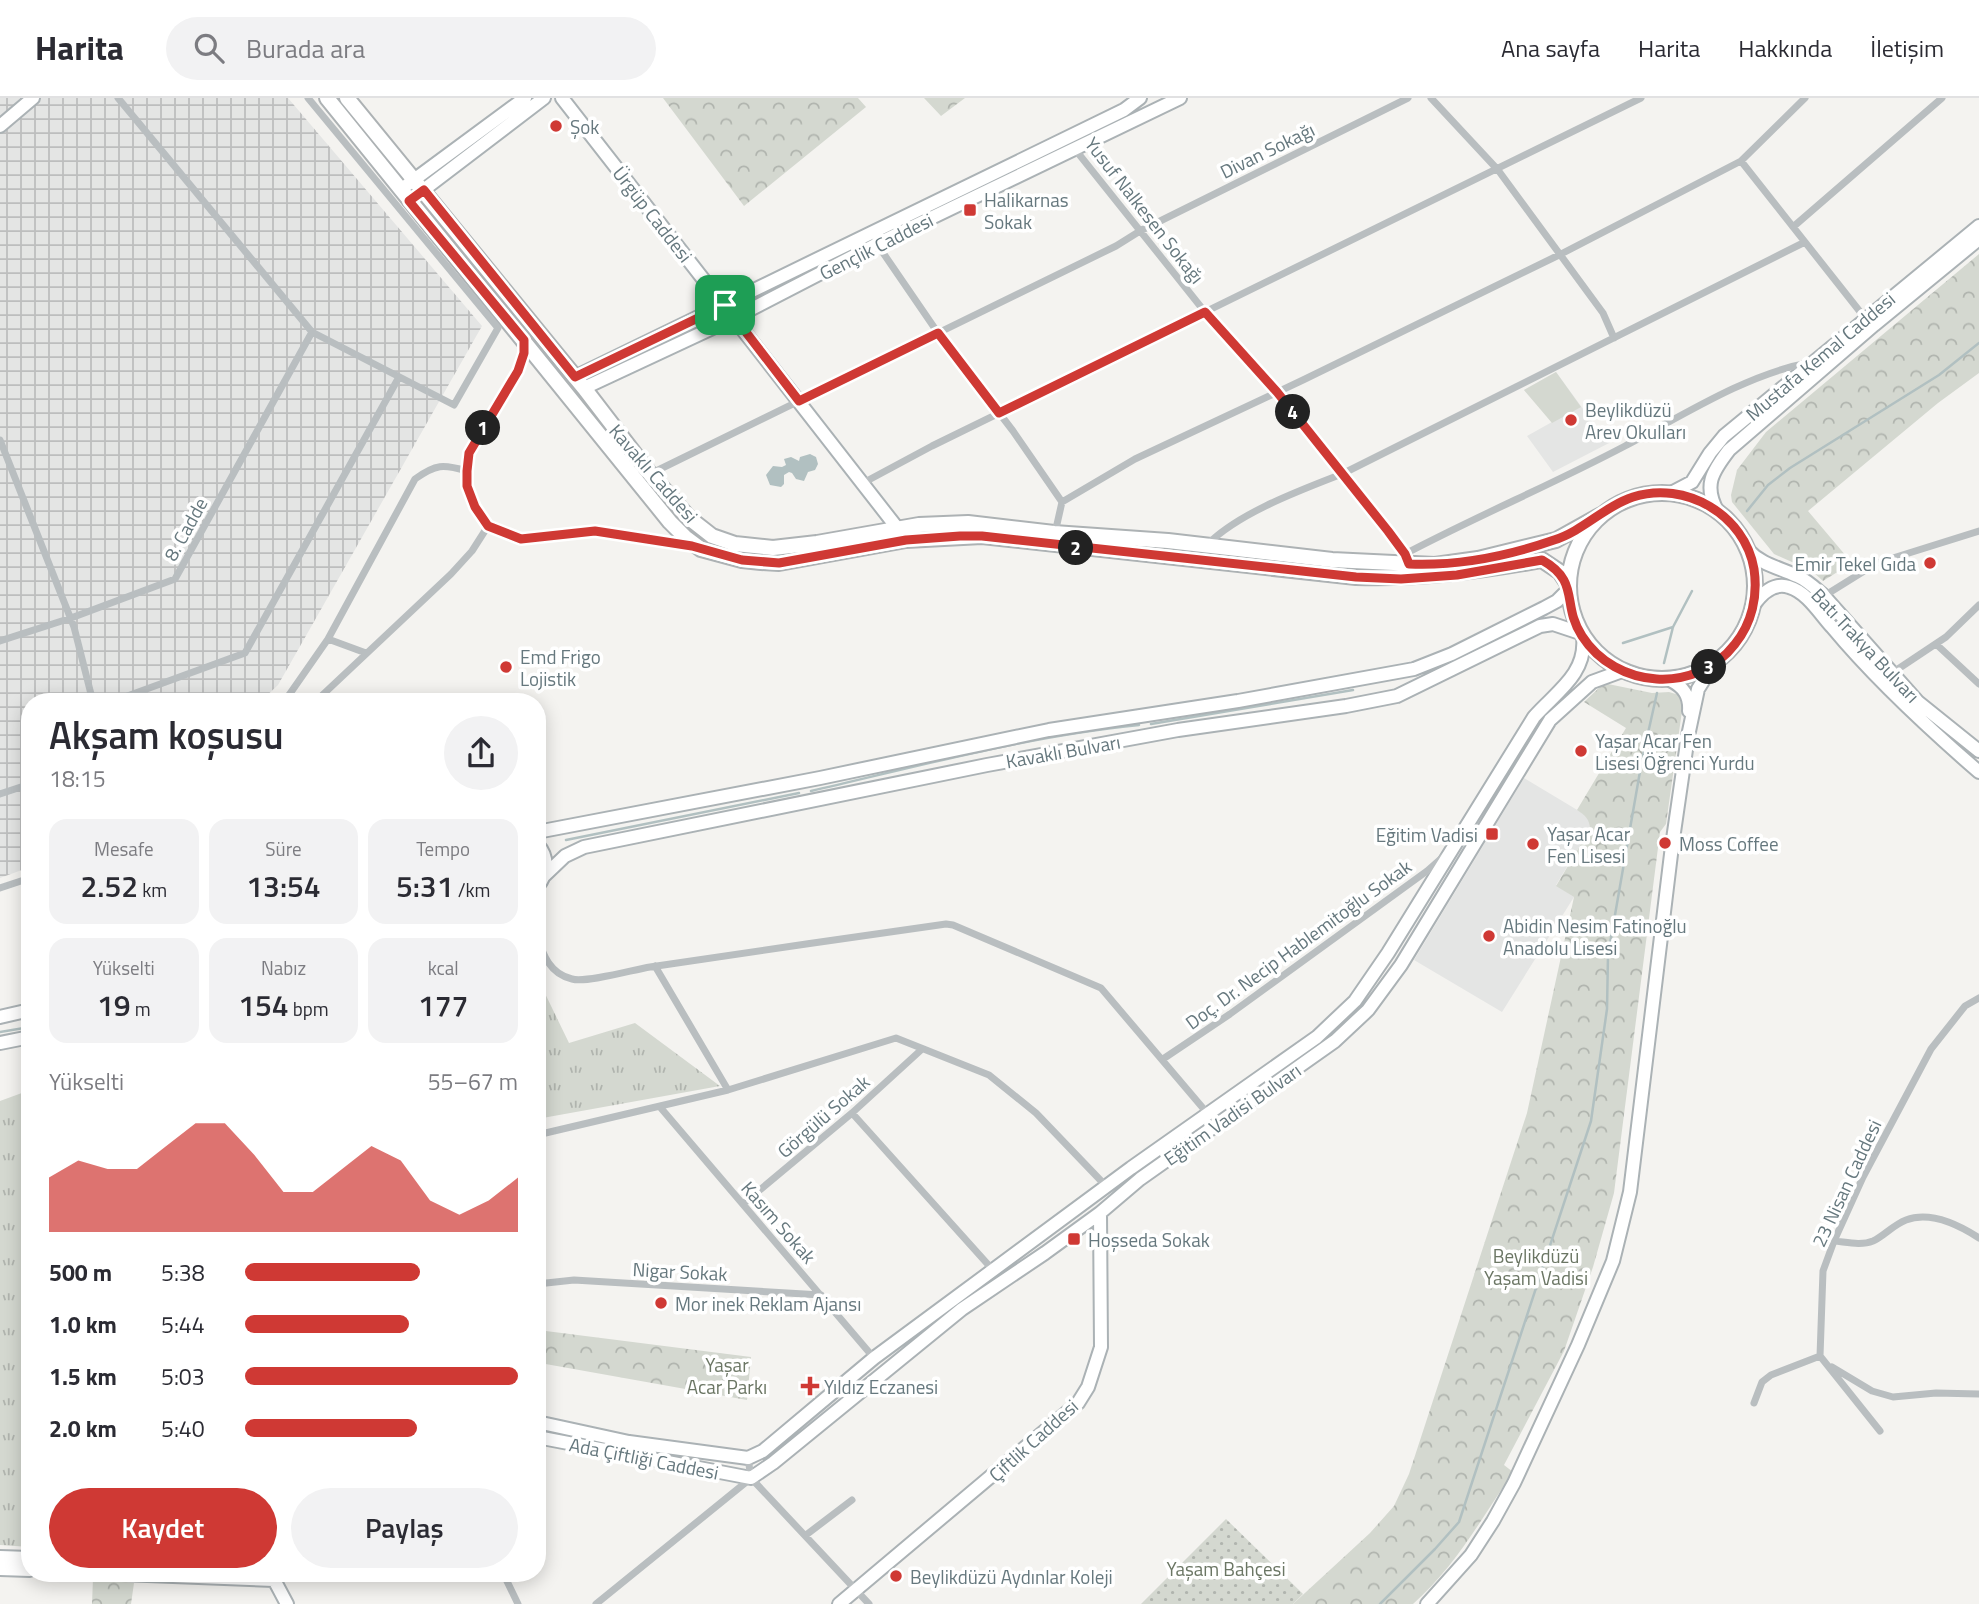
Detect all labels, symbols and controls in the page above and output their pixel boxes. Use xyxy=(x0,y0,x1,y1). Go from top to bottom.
search box xyxy=(166,17,656,80)
text: Harita xyxy=(35,23,124,73)
icon: search xyxy=(190,29,228,67)
text: Burada ara xyxy=(246,29,365,68)
text: Ana sayfa xyxy=(1501,30,1600,66)
text: Harita xyxy=(1638,30,1700,66)
text: Hakkında xyxy=(1738,30,1832,66)
text: İletişim xyxy=(1870,30,1944,66)
place label: Şok xyxy=(570,112,599,141)
street label: Divan Sokağı xyxy=(1215,115,1319,185)
marker: Şok xyxy=(548,118,564,134)
street label: Yusuf Nalkesen Sokağı xyxy=(1078,130,1212,290)
street label: Ürgüp Caddesi xyxy=(606,160,700,268)
place label: Halikarnas Sokak xyxy=(984,185,1069,236)
marker: Halikarnas Sokak xyxy=(962,202,978,218)
street label: Gençlik Caddesi xyxy=(814,205,938,287)
pin xyxy=(695,275,755,335)
street label: Mustafa Kemal Caddesi xyxy=(1739,285,1901,427)
icon: arrive xyxy=(706,286,744,324)
pin: 4 xyxy=(1276,394,1310,430)
place label: Beylikdüzü Arev Okulları xyxy=(1585,395,1686,446)
text: 4 xyxy=(1287,397,1298,426)
pin: 1 xyxy=(466,410,500,446)
marker: Beylikdüzü Arev Okulları xyxy=(1563,412,1579,428)
text: 1 xyxy=(477,413,488,442)
street label: Kavaklı Caddesi xyxy=(603,417,705,529)
street label: 8. Cadde xyxy=(156,492,214,566)
pin: 2 xyxy=(1058,531,1094,566)
text: 2 xyxy=(1070,533,1081,562)
place label: Emir Tekel Gıda xyxy=(1794,549,1916,578)
marker: Emir Tekel Gıda xyxy=(1922,555,1938,571)
street label: Batı Trakya Bulvarı xyxy=(1805,581,1927,709)
place label: Emd Frigo Lojistik xyxy=(520,642,601,693)
pin: 3 xyxy=(1692,650,1726,684)
text: 3 xyxy=(1703,652,1714,681)
marker: Emd Frigo Lojistik xyxy=(498,659,514,675)
text: Akşam koşusu xyxy=(49,706,284,764)
button: share xyxy=(444,716,518,790)
place label: Yaşar Acar Fen Lisesi Öğrenci Yurdu xyxy=(1595,726,1755,777)
street label: Kavaklı Bulvarı xyxy=(1003,727,1123,775)
marker: Yaşar Acar Fen Lisesi Öğrenci Yurdu xyxy=(1573,743,1589,759)
text: 18:15 xyxy=(49,761,106,796)
place label: Yaşar Acar Fen Lisesi xyxy=(1547,819,1631,870)
place label: Eğitim Vadisi xyxy=(1376,820,1478,849)
marker: Eğitim Vadisi xyxy=(1484,826,1500,842)
place label: Moss Coffee xyxy=(1679,829,1779,858)
text: Mesafe xyxy=(94,834,154,863)
text: Süre xyxy=(265,834,302,863)
text: Tempo xyxy=(416,834,470,863)
marker: Moss Coffee xyxy=(1657,835,1673,851)
marker: Yaşar Acar Fen Lisesi xyxy=(1525,836,1541,852)
street label: Doç. Dr. Necip Hablemitoğlu Sokak xyxy=(1179,852,1417,1036)
text: 2.52 xyxy=(80,863,138,909)
text: 13:54 xyxy=(246,863,321,909)
text: 5:31 xyxy=(396,863,453,909)
text: km xyxy=(138,875,167,904)
text: /km xyxy=(453,875,490,904)
place label: Abidin Nesim Fatinoğlu Anadolu Lisesi xyxy=(1503,911,1687,962)
marker: Abidin Nesim Fatinoğlu Anadolu Lisesi xyxy=(1481,928,1497,944)
text: Yükselti xyxy=(93,953,155,982)
text: Nabız xyxy=(261,953,306,982)
text: kcal xyxy=(428,953,459,982)
text: 19 xyxy=(97,982,131,1028)
text: 154 xyxy=(238,982,289,1028)
text: 177 xyxy=(418,982,468,1028)
text: m xyxy=(131,994,151,1023)
text: bpm xyxy=(289,994,329,1023)
street label: Eğitim Vadisi Bulvarı xyxy=(1157,1056,1307,1172)
text: Yükselti xyxy=(49,1064,124,1099)
text: 55–67 m xyxy=(428,1064,518,1099)
street label: Görgülü Sokak xyxy=(770,1067,876,1165)
street label: 23 Nisan Caddesi xyxy=(1804,1114,1888,1252)
street label: Kasım Sokak xyxy=(735,1174,823,1270)
place label: Hoşseda Sokak xyxy=(1088,1225,1210,1254)
marker: Hoşseda Sokak xyxy=(1066,1231,1082,1247)
park label: Beylikdüzü Yaşam Vadisi xyxy=(1484,1241,1588,1292)
street label: Nigar Sokak xyxy=(632,1254,728,1288)
text: 500 m xyxy=(49,1255,112,1290)
text: 5:38 xyxy=(161,1255,205,1290)
place label: Mor inek Reklam Ajansı xyxy=(675,1289,861,1318)
marker: Mor inek Reklam Ajansı xyxy=(653,1295,669,1311)
text: 1.0 km xyxy=(49,1307,117,1342)
text: 5:44 xyxy=(161,1307,205,1342)
park label: Yaşar Acar Parkı xyxy=(687,1350,767,1401)
text: 1.5 km xyxy=(49,1359,117,1394)
text: 5:03 xyxy=(161,1359,205,1394)
place label: Yıldız Eczanesi xyxy=(824,1372,938,1401)
marker: Yıldız Eczanesi xyxy=(802,1378,818,1394)
street label: Çiftlik Caddesi xyxy=(982,1392,1084,1488)
text: 2.0 km xyxy=(49,1411,117,1446)
text: 5:40 xyxy=(161,1411,205,1446)
street label: Ada Çiftliği Caddesi xyxy=(567,1429,721,1487)
button: Kaydet xyxy=(49,1488,277,1568)
button: Paylaş xyxy=(291,1488,518,1568)
park label: Yaşam Bahçesi xyxy=(1166,1554,1286,1583)
place label: Beylikdüzü Aydınlar Koleji xyxy=(910,1562,1113,1591)
marker: Beylikdüzü Aydınlar Koleji xyxy=(888,1568,904,1584)

